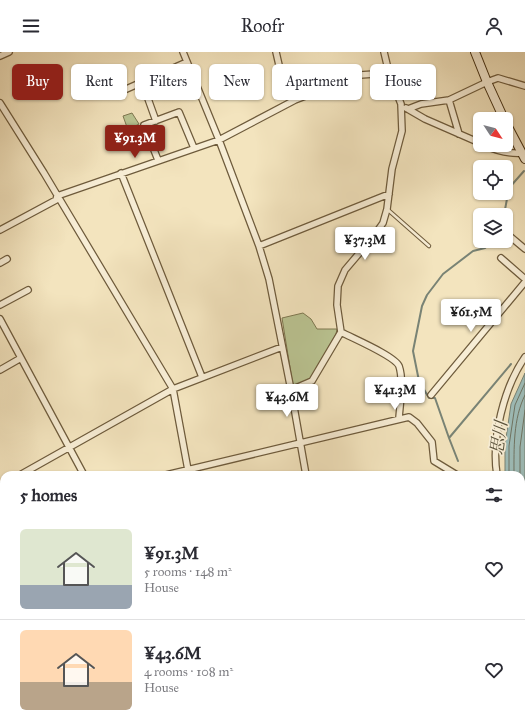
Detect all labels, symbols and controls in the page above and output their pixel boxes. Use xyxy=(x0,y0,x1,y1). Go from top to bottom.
icon: menu xyxy=(20,15,42,37)
text: Roofr xyxy=(241,15,284,37)
icon: person xyxy=(483,15,505,37)
chip: Buy xyxy=(12,64,63,100)
chip: Rent xyxy=(71,64,127,100)
chip: Filters xyxy=(135,64,201,100)
chip: New xyxy=(209,64,264,100)
chip: Apartment xyxy=(272,64,362,100)
chip: House xyxy=(370,64,436,100)
north arrow xyxy=(473,112,513,152)
map controls xyxy=(473,112,513,248)
pin: ¥91.3M xyxy=(102,125,168,159)
text: ¥91.3M xyxy=(114,130,156,146)
button: locate xyxy=(473,160,513,200)
button: layers xyxy=(473,208,513,248)
pin: ¥37.3M xyxy=(332,227,398,261)
text: ¥37.3M xyxy=(344,232,386,248)
pin: ¥61.5M xyxy=(438,299,504,333)
text: ¥61.5M xyxy=(450,304,492,320)
pin: ¥41.3M xyxy=(362,377,428,411)
text: ¥41.3M xyxy=(374,382,416,398)
pin: ¥43.6M xyxy=(254,384,320,418)
text: ¥43.6M xyxy=(265,389,309,405)
water label: 思川 xyxy=(486,418,512,456)
icon: filters xyxy=(483,484,505,506)
text: 5 homes xyxy=(20,485,77,506)
text: ¥91.3M xyxy=(144,543,199,564)
icon: home xyxy=(52,545,100,593)
icon: heart xyxy=(483,558,505,580)
text: 5 rooms · 148 m² xyxy=(144,564,232,580)
text: House xyxy=(144,580,179,596)
text: ¥43.6M xyxy=(144,643,201,664)
icon: home xyxy=(52,646,100,694)
icon: heart xyxy=(483,659,505,681)
text: 4 rooms · 108 m² xyxy=(144,664,233,680)
text: House xyxy=(144,680,179,696)

